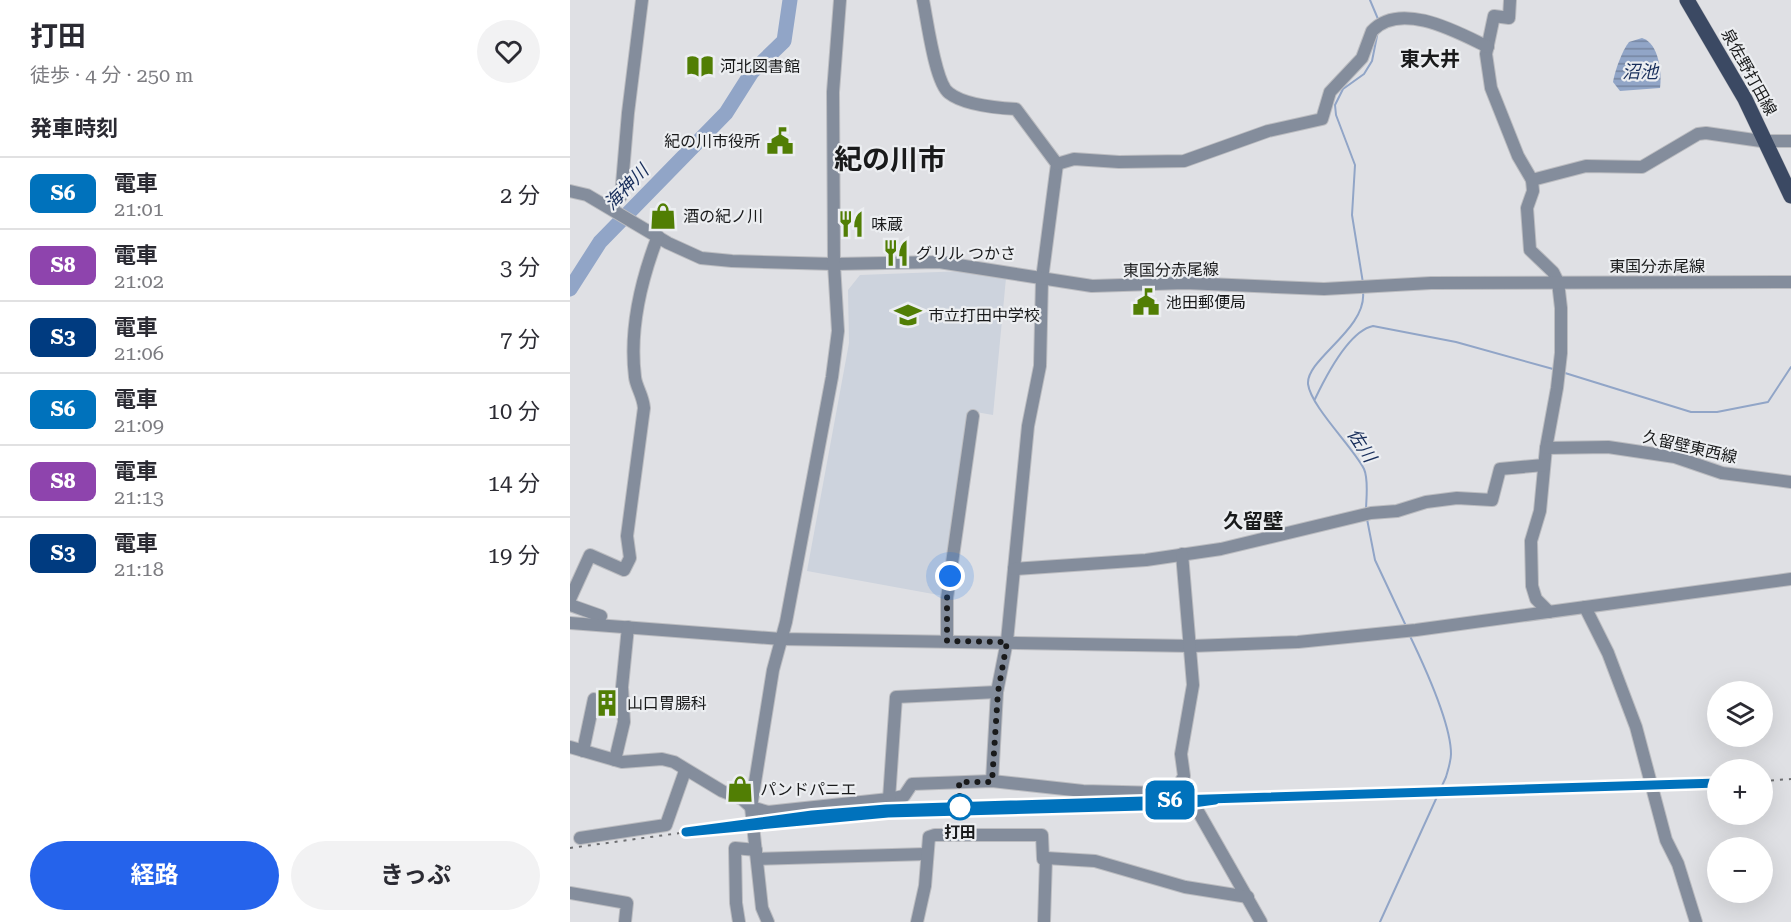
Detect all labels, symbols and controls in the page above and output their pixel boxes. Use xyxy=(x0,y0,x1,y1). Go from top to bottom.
text: 打田 xyxy=(30,20,86,53)
button: heart xyxy=(477,20,540,83)
street label: 泉佐野打田線 xyxy=(1717,25,1781,119)
district label: 東大井 xyxy=(1400,47,1460,71)
library icon: 河北図書館 xyxy=(685,51,715,81)
place label: 河北図書館 xyxy=(720,57,800,76)
water label: 沼池 xyxy=(1622,61,1660,82)
text: 徒歩 · 4 分 · 250 m xyxy=(30,63,194,87)
text: 発車時刻 xyxy=(30,116,118,141)
public building icon: 紀の川市役所 xyxy=(765,126,795,156)
place label: 紀の川市役所 xyxy=(664,132,760,151)
district label: 紀の川市 xyxy=(834,143,946,176)
water label: 海神川 xyxy=(600,159,654,214)
text: 電車 xyxy=(114,171,158,196)
text: S6 xyxy=(51,181,75,205)
text: 2 分 xyxy=(500,183,540,208)
text: 21:01 xyxy=(114,197,164,221)
shop icon: 酒の紀ノ川 xyxy=(648,201,678,231)
place label: 酒の紀ノ川 xyxy=(683,207,763,226)
restaurant icon: 味蔵 xyxy=(836,209,866,239)
place label: 味蔵 xyxy=(871,215,903,234)
restaurant icon: グリル つかさ xyxy=(881,238,911,268)
text: 電車 xyxy=(114,243,158,268)
place label: グリル つかさ xyxy=(916,244,1016,263)
text: S8 xyxy=(51,253,75,277)
text: 3 分 xyxy=(500,255,540,280)
street label: 東国分赤尾線 xyxy=(1609,257,1705,276)
street label: 東国分赤尾線 xyxy=(1123,260,1219,280)
text: 21:02 xyxy=(114,269,164,293)
public building icon: 池田郵便局 xyxy=(1131,287,1161,317)
place label: 池田郵便局 xyxy=(1166,293,1246,312)
school or university icon: 市立打田中学校 xyxy=(893,300,923,330)
place label: 市立打田中学校 xyxy=(928,306,1040,325)
text: 電車 xyxy=(114,315,158,340)
text: S3 xyxy=(51,325,75,349)
text: 7 分 xyxy=(500,327,540,352)
text: 21:06 xyxy=(114,341,164,365)
text: 電車 xyxy=(114,387,158,412)
text: S6 xyxy=(51,397,75,421)
text: 10 分 xyxy=(488,399,540,424)
text: 21:09 xyxy=(114,413,164,437)
water label: 佐川 xyxy=(1343,424,1382,467)
street label: 久留壁東西線 xyxy=(1641,427,1739,467)
text: 電車 xyxy=(114,459,158,484)
text: S8 xyxy=(51,469,75,493)
text: 14 分 xyxy=(488,471,540,496)
text: 21:13 xyxy=(114,485,164,509)
district label: 久留壁 xyxy=(1223,509,1283,533)
text: 電車 xyxy=(114,531,158,556)
text: S3 xyxy=(51,541,75,565)
text: 19 分 xyxy=(488,543,540,568)
text: 21:18 xyxy=(114,557,164,581)
your location xyxy=(935,561,965,591)
map controls xyxy=(1707,681,1773,903)
button: layers xyxy=(1707,681,1773,747)
building icon: 山口胃腸科 xyxy=(592,688,622,718)
place label: 山口胃腸科 xyxy=(627,694,707,713)
button: + xyxy=(1707,759,1773,825)
shop icon: パンドパニエ xyxy=(725,774,755,804)
place label: パンドパニエ xyxy=(760,780,857,799)
line badge: S6 xyxy=(1143,780,1197,820)
text: S6 xyxy=(1158,788,1182,812)
marker: 打田 xyxy=(947,794,973,820)
place label: 打田 xyxy=(944,823,976,842)
button: − xyxy=(1707,837,1773,903)
button: 経路 xyxy=(30,841,279,910)
button: きっぷ xyxy=(291,841,540,910)

